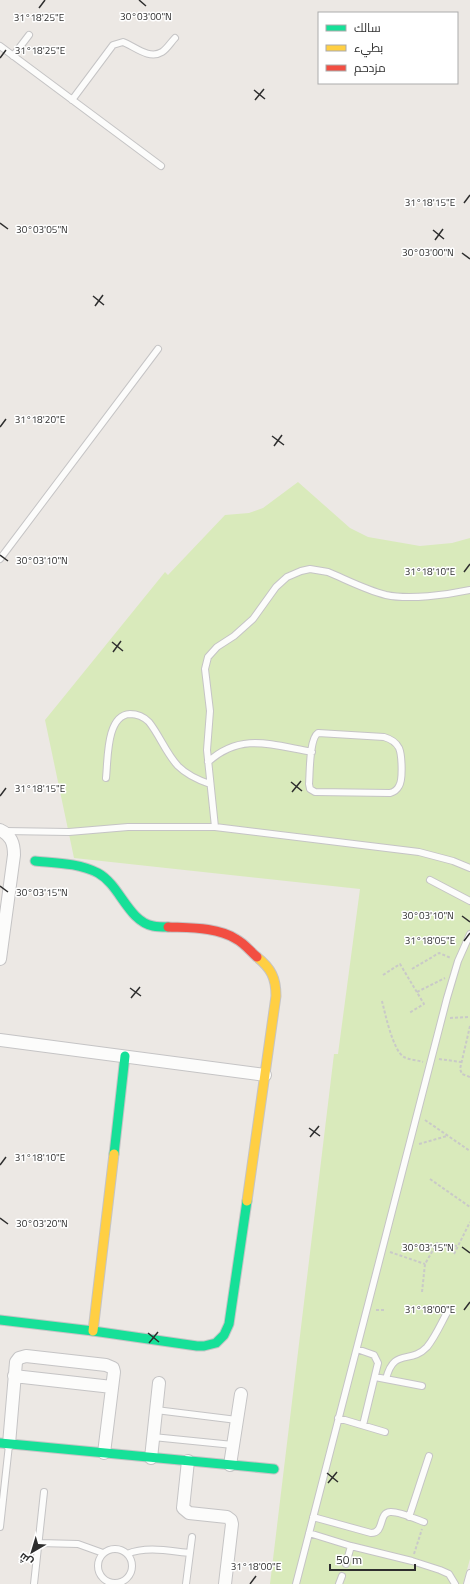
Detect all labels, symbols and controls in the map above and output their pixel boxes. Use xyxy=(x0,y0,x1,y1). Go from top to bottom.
text: 30°03'00"N xyxy=(120,9,172,24)
text: 31°18'25"E xyxy=(14,10,65,25)
legend xyxy=(318,12,458,84)
text: سالك xyxy=(354,18,381,37)
text: بطيء xyxy=(354,38,383,58)
text: 31°18'25"E xyxy=(15,43,66,58)
text: مزدحم xyxy=(354,58,386,77)
text: 31°18'15"E xyxy=(405,195,456,210)
text: 30°03'05"N xyxy=(16,222,68,237)
text: 30°03'00"N xyxy=(402,245,454,260)
text: 31°18'20"E xyxy=(15,412,66,427)
text: 30°03'10"N xyxy=(16,553,68,568)
text: 31°18'10"E xyxy=(405,564,456,579)
text: 31°18'15"E xyxy=(15,781,66,796)
text: 30°03'15"N xyxy=(16,885,68,900)
text: 30°03'10"N xyxy=(402,908,454,923)
text: 31°18'05"E xyxy=(405,933,456,948)
text: 31°18'10"E xyxy=(15,1150,66,1165)
text: 30°03'20"N xyxy=(16,1216,68,1231)
text: 30°03'15"N xyxy=(402,1240,454,1255)
text: 31°18'00"E xyxy=(405,1302,456,1317)
north arrow xyxy=(12,1532,52,1572)
scale bar xyxy=(330,1546,415,1572)
text: ش xyxy=(15,1549,36,1571)
text: 50 m xyxy=(336,1550,362,1569)
text: 31°18'00"E xyxy=(231,1559,282,1574)

